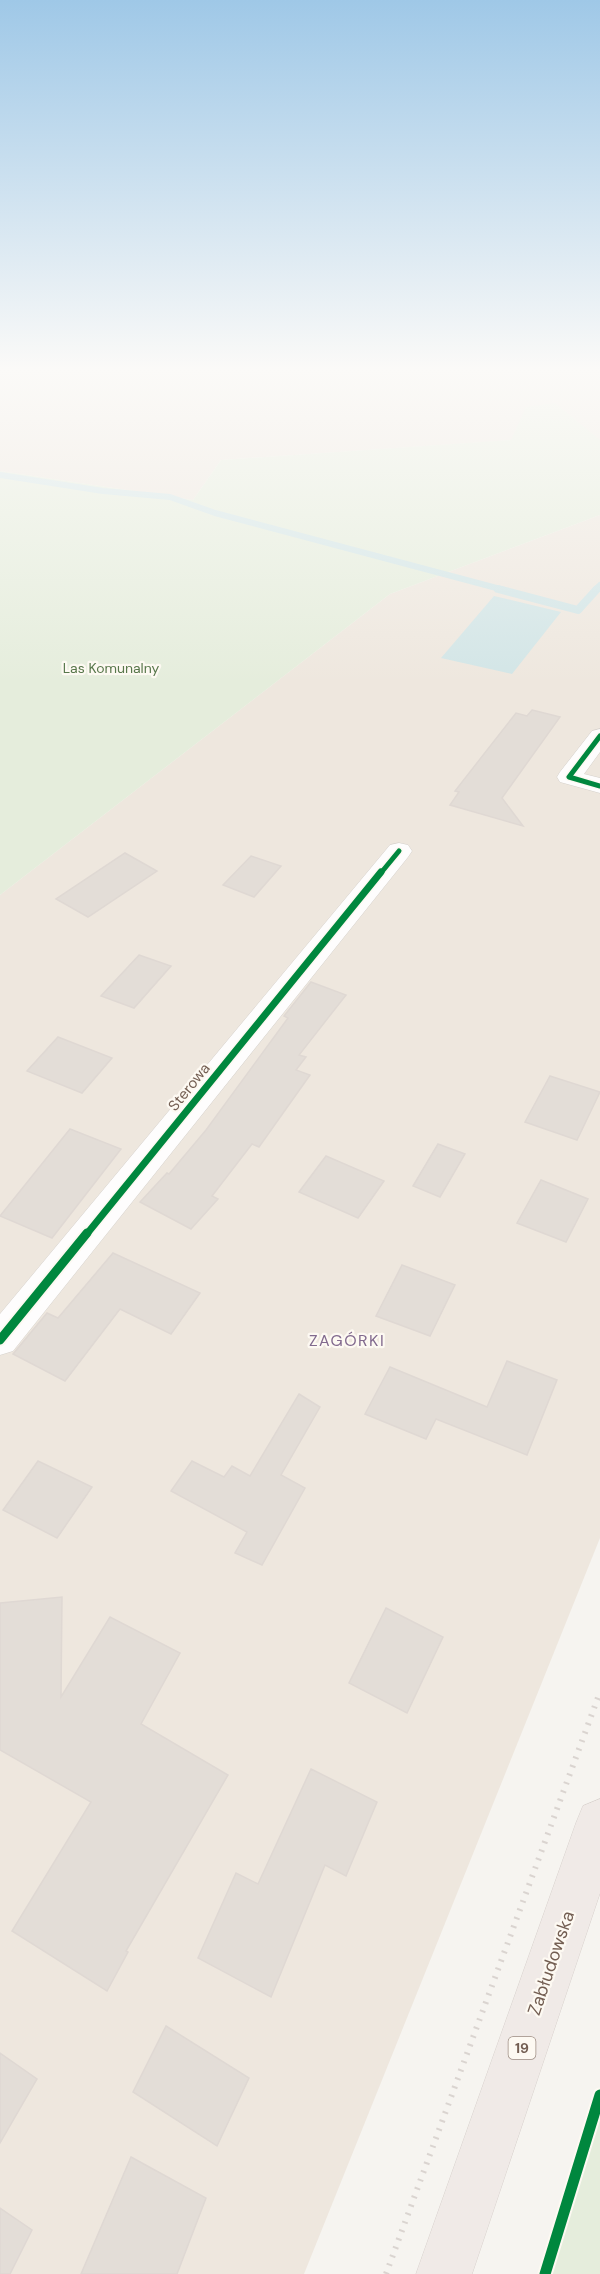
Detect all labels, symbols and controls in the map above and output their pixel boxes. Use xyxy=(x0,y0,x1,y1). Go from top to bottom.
park label: Las Komunalny xyxy=(63,659,160,677)
street label: Sterowa xyxy=(164,1059,214,1115)
district label: ZAGÓRKI xyxy=(309,1330,385,1351)
street label: Zabłudowska xyxy=(522,1908,580,2018)
road number: 19 xyxy=(508,2037,536,2059)

